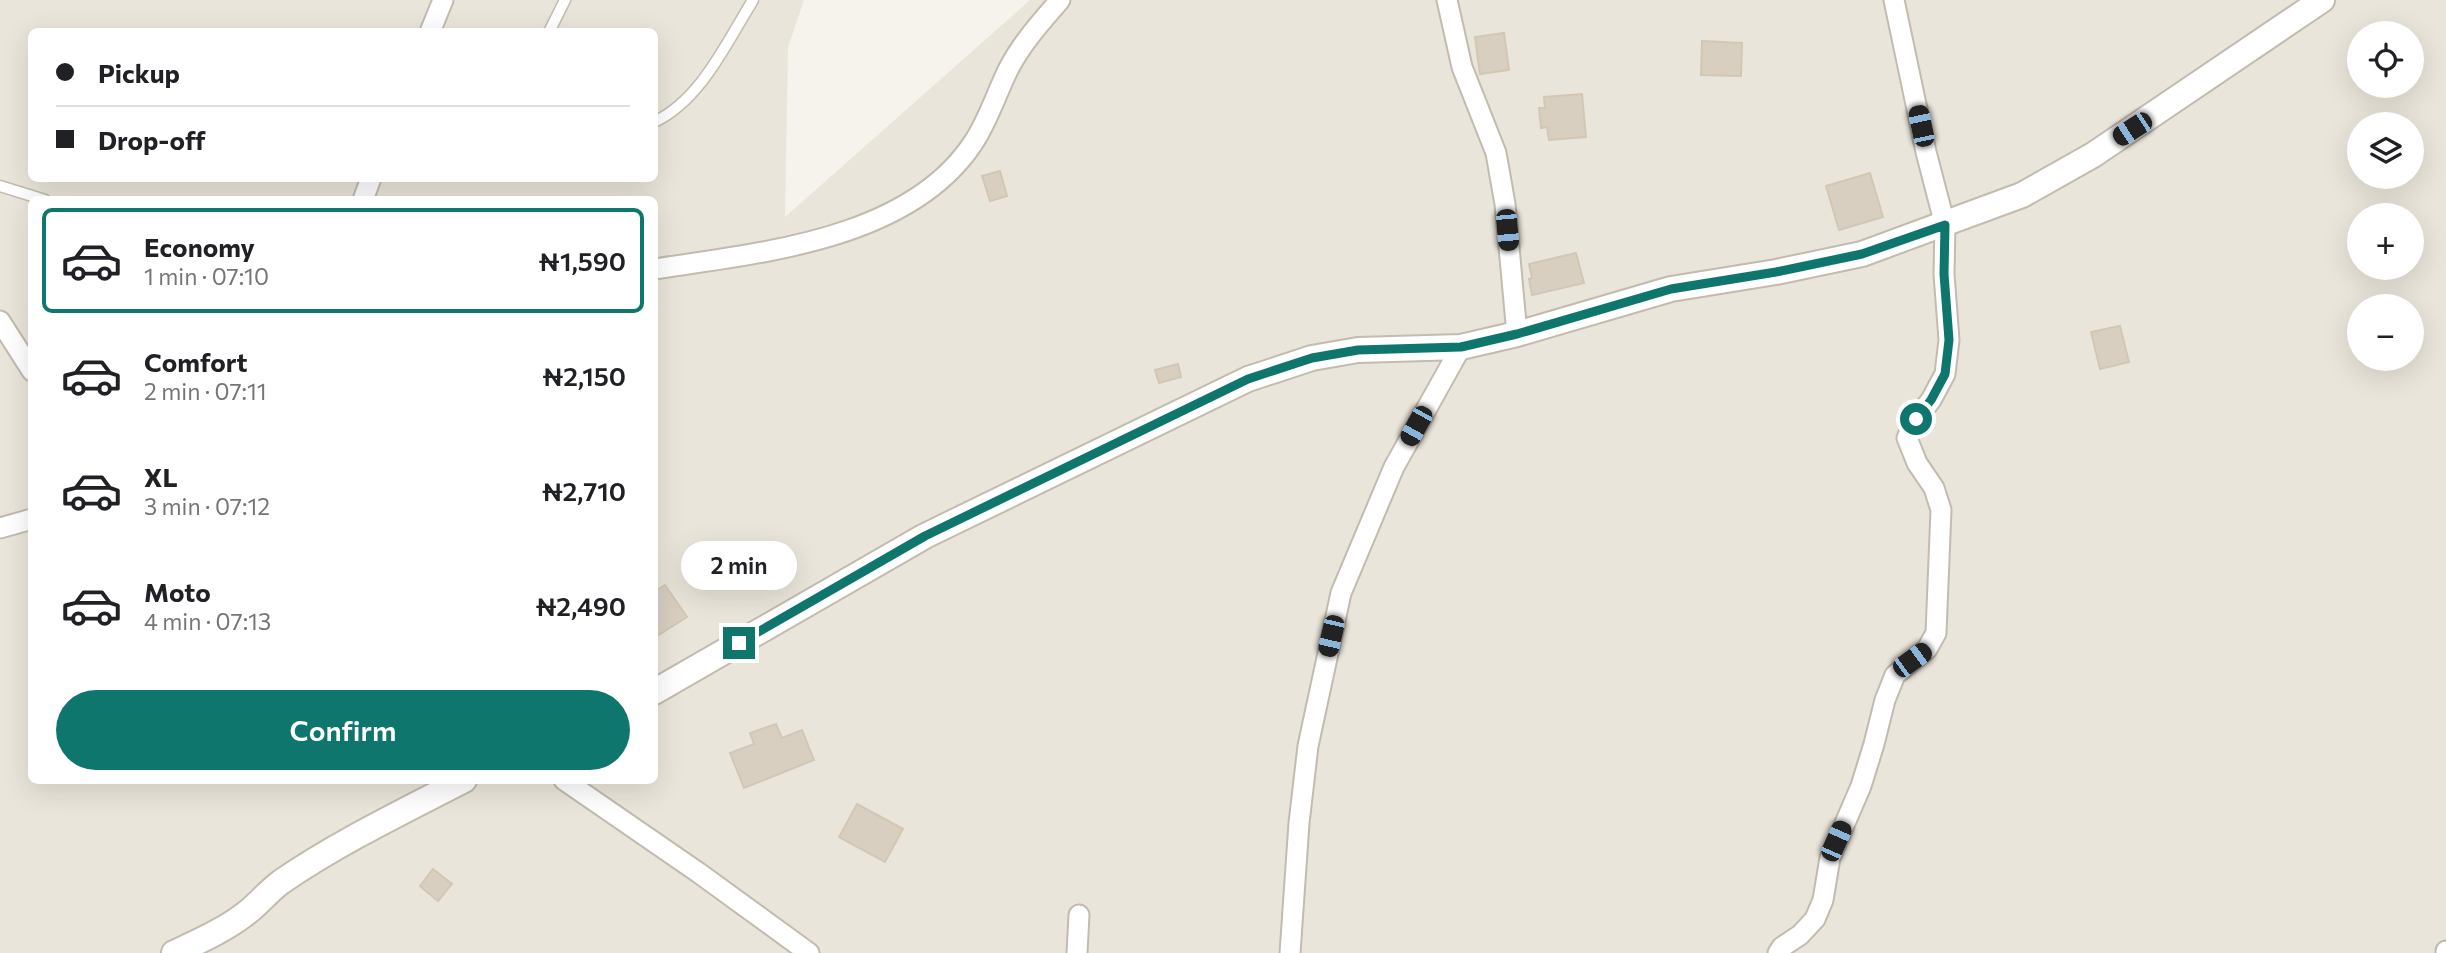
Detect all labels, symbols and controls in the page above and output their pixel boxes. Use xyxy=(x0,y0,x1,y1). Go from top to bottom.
map controls xyxy=(2347,21,2424,371)
button: locate xyxy=(2347,21,2424,98)
text: Pickup xyxy=(98,57,180,88)
car xyxy=(1907,103,1936,149)
car xyxy=(2109,109,2156,149)
button: layers xyxy=(2347,112,2424,189)
text: Drop-off xyxy=(98,124,205,155)
button: + xyxy=(2347,203,2424,280)
car xyxy=(1495,208,1520,252)
icon: car xyxy=(60,229,123,292)
text: Economy xyxy=(144,231,255,262)
text: ₦1,590 xyxy=(539,245,626,276)
text: 1 min · 07:10 xyxy=(144,262,269,290)
button: − xyxy=(2347,294,2424,371)
icon: car xyxy=(60,344,123,407)
text: Comfort xyxy=(144,346,247,377)
text: ₦2,150 xyxy=(542,360,626,391)
text: 2 min · 07:11 xyxy=(144,377,267,405)
car xyxy=(1397,403,1436,449)
route start xyxy=(1900,403,1932,435)
icon: car xyxy=(60,459,123,522)
text: XL xyxy=(144,461,178,492)
text: ₦2,710 xyxy=(542,475,626,506)
text: 3 min · 07:12 xyxy=(144,492,270,520)
callout: 2 min xyxy=(681,542,797,590)
text: 2 min xyxy=(711,551,767,579)
icon: car xyxy=(60,574,123,637)
text: Moto xyxy=(144,576,211,607)
text: ₦2,490 xyxy=(536,590,626,621)
text: 4 min · 07:13 xyxy=(144,607,271,635)
car xyxy=(1317,613,1346,659)
route end xyxy=(723,627,755,659)
car xyxy=(1889,639,1936,681)
button: Confirm xyxy=(56,690,630,770)
car xyxy=(1818,818,1855,864)

